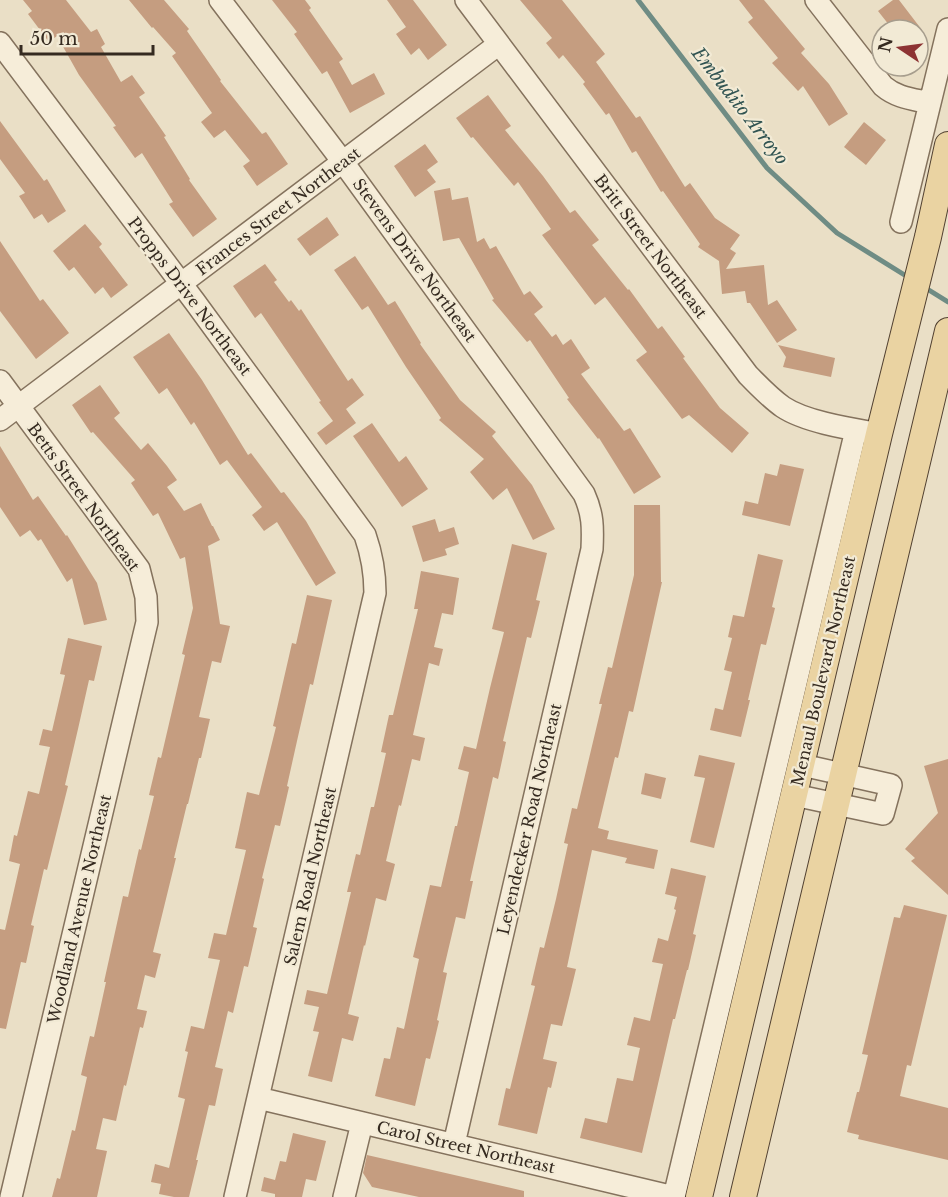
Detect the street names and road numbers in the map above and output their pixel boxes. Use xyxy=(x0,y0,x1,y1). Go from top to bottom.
street label: Frances Street Northeast xyxy=(192,143,364,279)
street label: Britt Street Northeast xyxy=(590,170,712,322)
street label: Stevens Drive Northeast xyxy=(349,174,481,346)
street label: Propps Drive Northeast xyxy=(124,213,256,379)
street label: Betts Street Northeast xyxy=(23,419,145,575)
street label: Menaul Boulevard Northeast xyxy=(787,554,859,788)
street label: Leyendecker Road Northeast xyxy=(493,701,565,937)
street label: Salem Road Northeast xyxy=(280,785,340,967)
street label: Woodland Avenue Northeast xyxy=(43,792,115,1027)
street label: Carol Street Northeast xyxy=(375,1117,557,1177)

